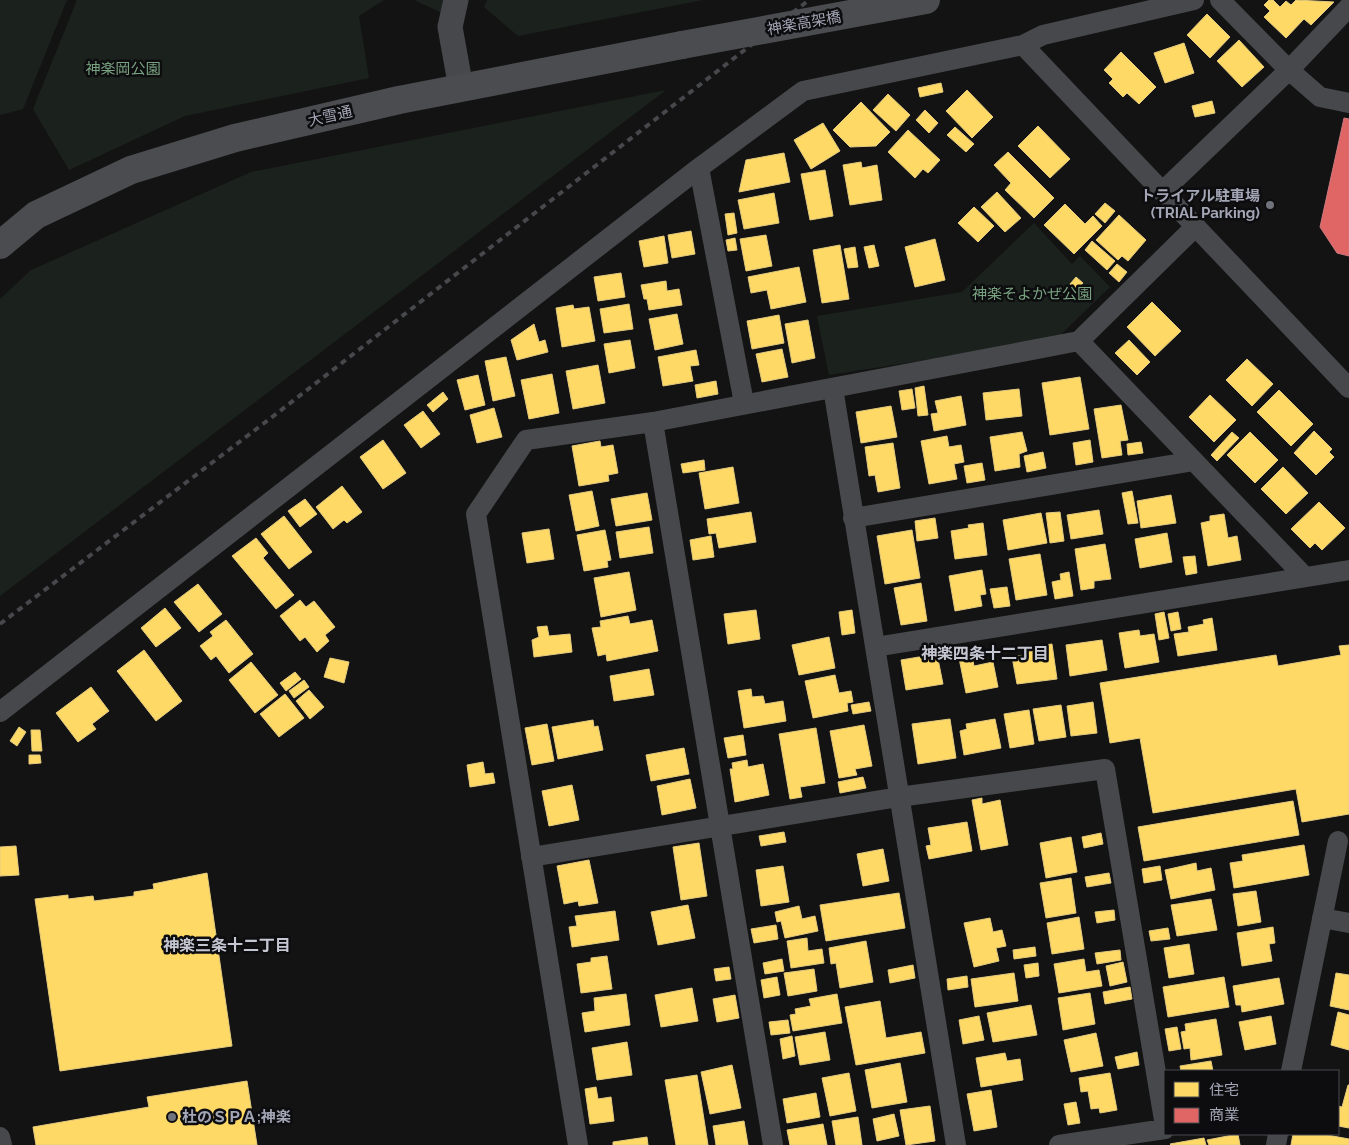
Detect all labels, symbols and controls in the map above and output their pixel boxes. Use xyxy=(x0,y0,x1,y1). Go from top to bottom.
street label: 神楽高架橋 xyxy=(765,8,843,38)
park label: 神楽岡公園 xyxy=(85,60,161,78)
street label: 大雪通 xyxy=(306,102,354,130)
place label: トライアル駐車場 (TRIAL Parking) xyxy=(1140,187,1260,222)
marker: トライアル駐車場 (TRIAL Parking) xyxy=(1264,199,1276,211)
park label: 神楽そよかぜ公園 xyxy=(972,285,1092,303)
district label: 神楽四条十二丁目 xyxy=(921,644,1049,663)
district label: 神楽三条十二丁目 xyxy=(163,936,291,955)
legend xyxy=(1164,1070,1339,1135)
text: 住宅 xyxy=(1209,1081,1239,1099)
text: 商業 xyxy=(1209,1106,1239,1124)
place label: 杜のＳＰＡ;神楽 xyxy=(182,1108,291,1126)
marker: 杜のＳＰＡ;神楽 xyxy=(166,1111,178,1123)

